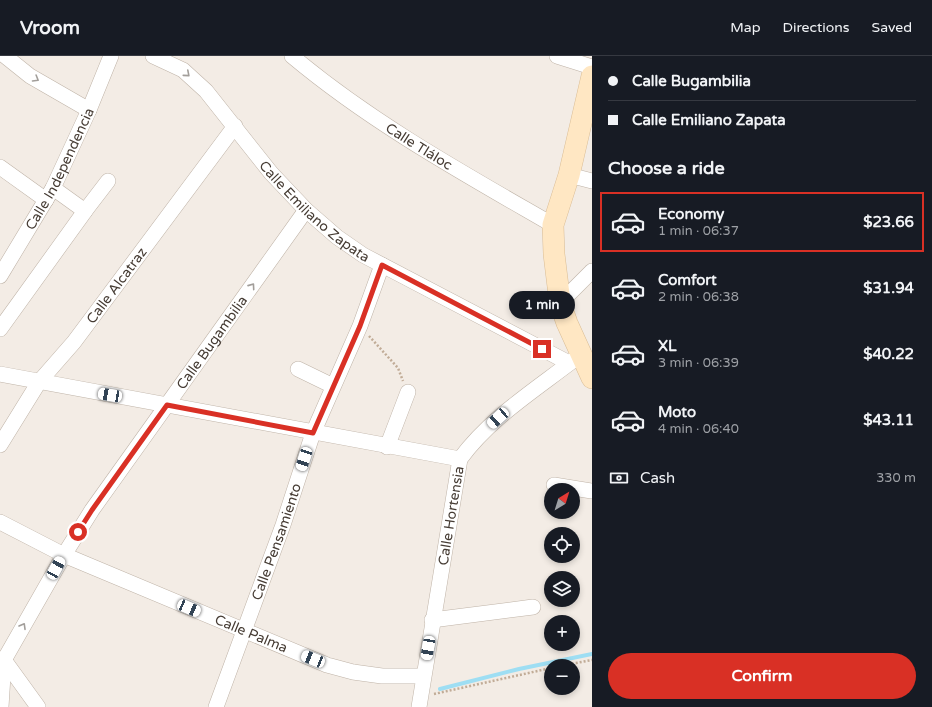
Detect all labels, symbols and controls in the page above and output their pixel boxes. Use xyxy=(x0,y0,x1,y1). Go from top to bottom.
text: Vroom xyxy=(20,17,80,39)
text: Map xyxy=(730,19,761,36)
text: Directions xyxy=(783,19,850,36)
text: Saved xyxy=(872,19,912,36)
one-way arrow xyxy=(182,70,190,77)
text: Calle Bugambilia xyxy=(632,72,751,90)
one-way arrow xyxy=(32,75,39,82)
street label: Calle Independencia xyxy=(21,105,97,233)
text: Calle Emiliano Zapata xyxy=(632,111,786,129)
street label: Calle Tláloc xyxy=(383,119,456,173)
street label: Calle Emiliano Zapata xyxy=(256,157,372,265)
text: Choose a ride xyxy=(608,157,725,179)
icon: car xyxy=(610,204,646,240)
text: Economy xyxy=(658,205,724,223)
text: $23.66 xyxy=(863,213,914,231)
text: 1 min · 06:37 xyxy=(658,223,739,239)
street label: Calle Alcatraz xyxy=(82,244,150,327)
icon: car xyxy=(610,270,646,306)
text: Comfort xyxy=(658,271,717,289)
text: $31.94 xyxy=(863,279,914,297)
one-way arrow xyxy=(247,283,255,290)
text: 2 min · 06:38 xyxy=(658,289,739,305)
callout: 1 min xyxy=(509,291,575,319)
street label: Calle Bugambilia xyxy=(172,292,251,392)
text: 1 min xyxy=(525,297,559,313)
icon: car xyxy=(610,336,646,372)
text: XL xyxy=(658,337,677,355)
route end xyxy=(533,340,551,358)
text: $40.22 xyxy=(863,345,914,363)
text: 3 min · 06:39 xyxy=(658,355,739,371)
car xyxy=(97,387,123,403)
icon: car xyxy=(610,402,646,438)
text: Moto xyxy=(658,403,696,421)
car xyxy=(485,406,511,430)
text: $43.11 xyxy=(863,411,914,429)
text: 4 min · 06:40 xyxy=(658,421,739,437)
car xyxy=(295,446,313,472)
street label: Calle Hortensia xyxy=(434,465,467,566)
icon: cash xyxy=(608,467,630,489)
text: Cash xyxy=(640,469,675,487)
text: 330 m xyxy=(876,470,916,486)
street label: Calle Pensamiento xyxy=(248,481,305,602)
north arrow xyxy=(544,483,580,519)
map controls xyxy=(544,483,580,695)
route start xyxy=(69,523,87,541)
button: locate xyxy=(544,527,580,563)
car xyxy=(45,555,67,581)
button: layers xyxy=(544,571,580,607)
car xyxy=(176,598,202,618)
street label: Calle Palma xyxy=(212,611,290,656)
button: + xyxy=(544,615,580,651)
one-way arrow xyxy=(19,623,26,630)
car xyxy=(420,635,436,661)
car xyxy=(300,649,326,669)
button: Confirm xyxy=(608,653,916,699)
button: − xyxy=(544,659,580,695)

